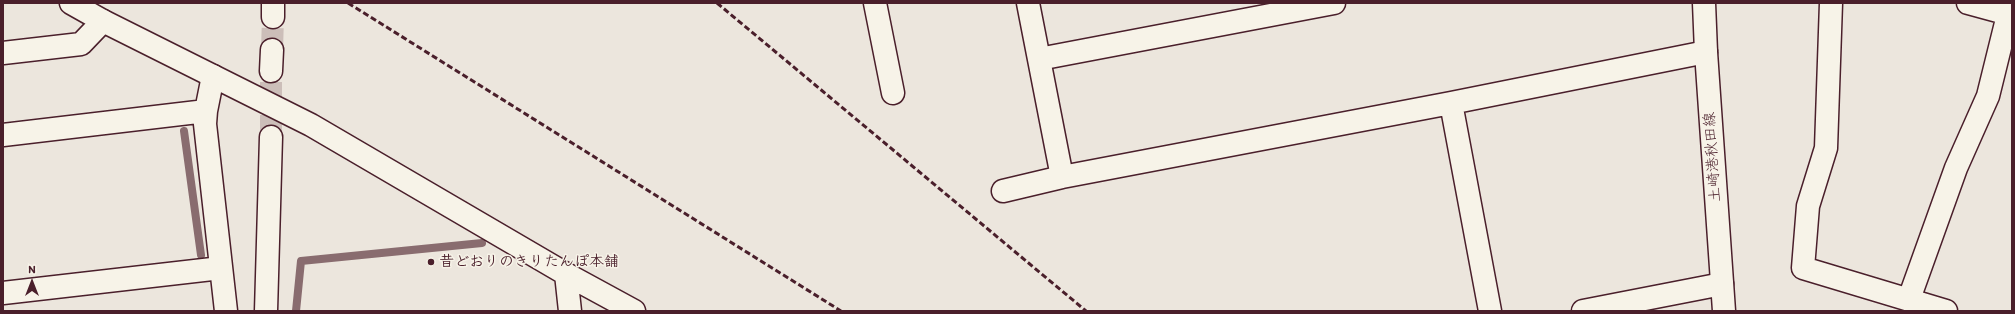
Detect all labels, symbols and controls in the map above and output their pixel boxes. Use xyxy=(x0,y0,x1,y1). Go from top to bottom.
street label: 土崎港秋田線 xyxy=(1701,111,1725,203)
place label: 昔どおりのきりたんぽ本舗 xyxy=(439,253,619,271)
marker: 昔どおりのきりたんぽ本舗 xyxy=(426,257,436,267)
north arrow xyxy=(12,262,52,302)
text: N xyxy=(28,263,36,276)

